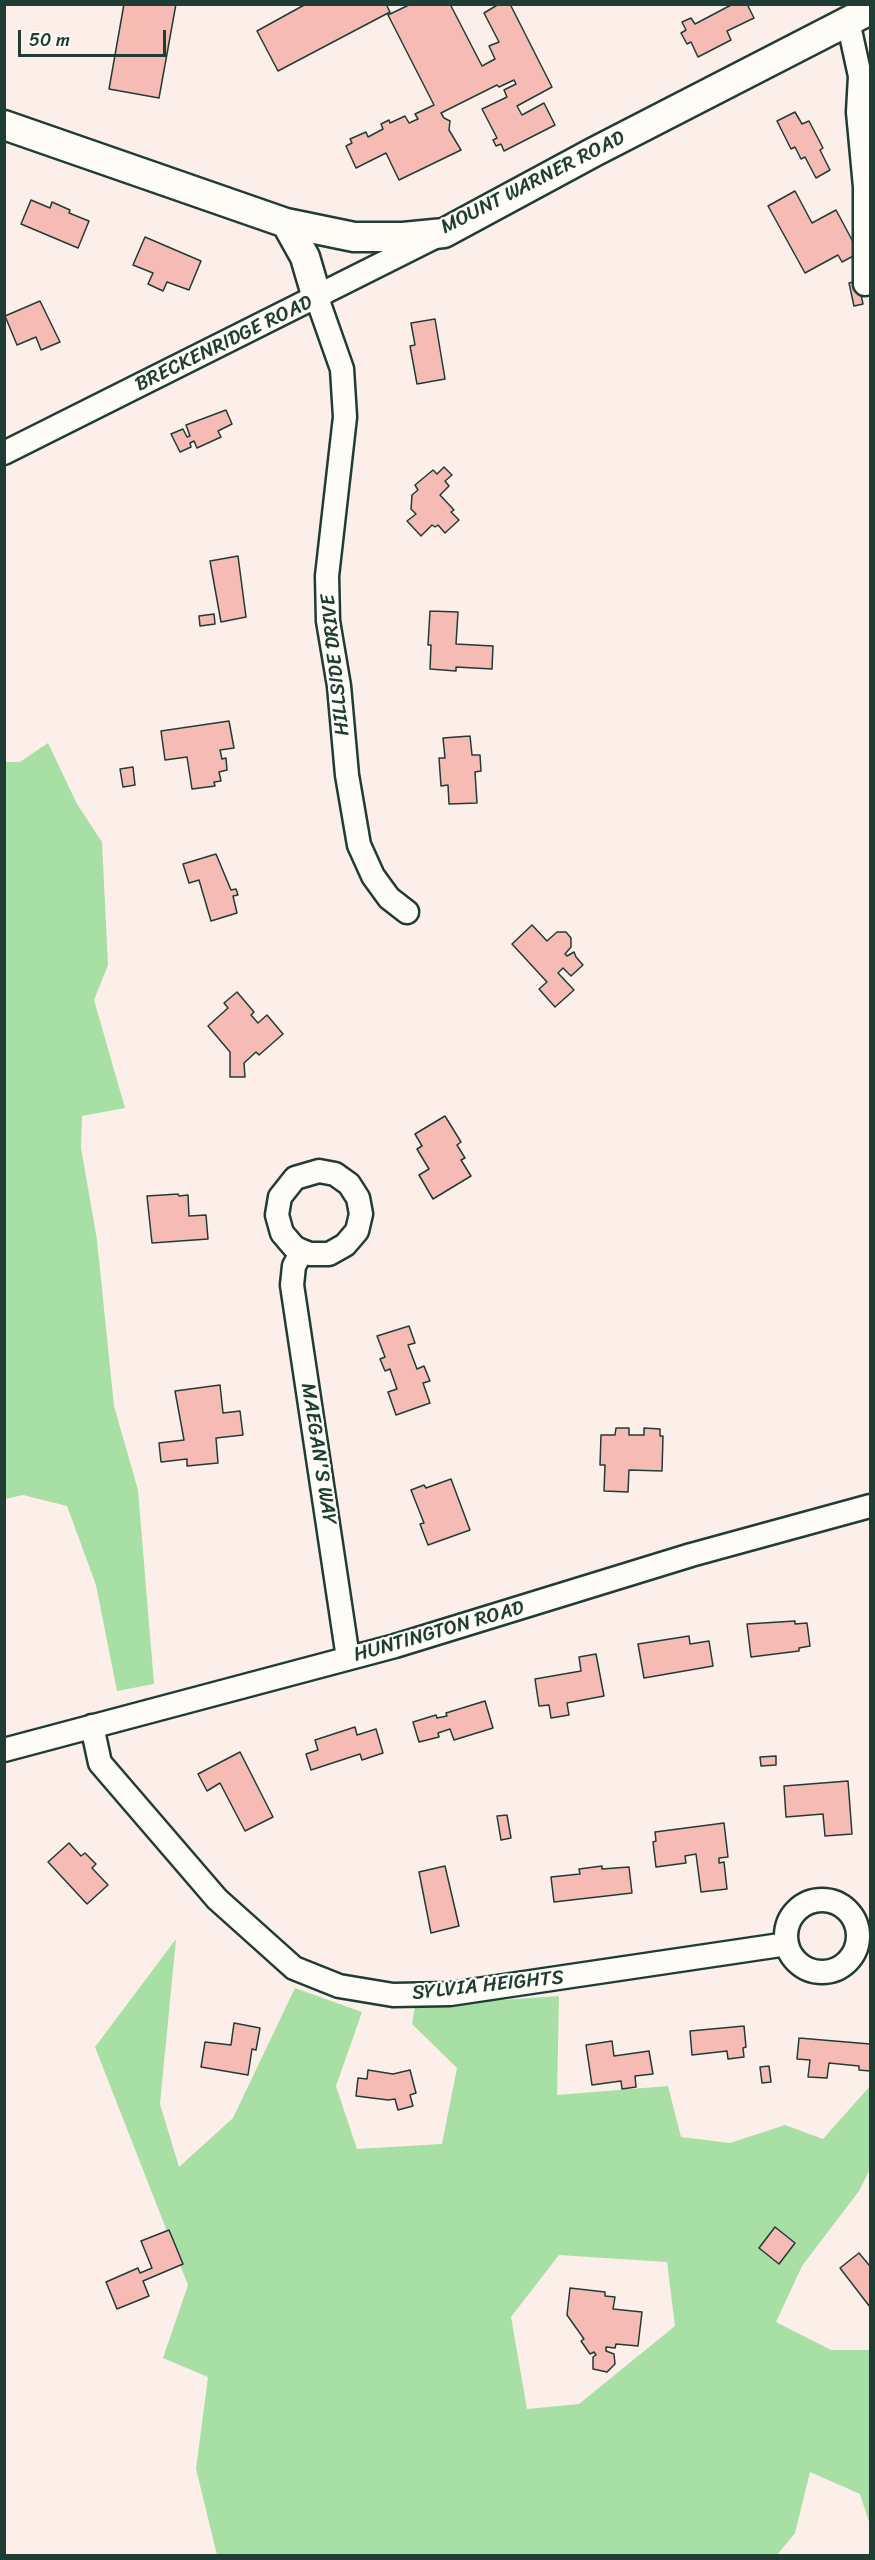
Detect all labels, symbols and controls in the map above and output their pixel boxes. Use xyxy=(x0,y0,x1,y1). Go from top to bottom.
scale bar xyxy=(21,18,170,56)
text: 50 m xyxy=(29,24,70,56)
street label: MOUNT WARNER ROAD xyxy=(437,126,629,240)
street label: BRECKENRIDGE ROAD xyxy=(132,291,316,397)
street label: HILLSIDE DRIVE xyxy=(317,593,355,737)
street label: MAEGAN'S WAY xyxy=(295,1381,341,1527)
street label: HUNTINGTON ROAD xyxy=(351,1596,527,1668)
street label: SYLVIA HEIGHTS xyxy=(411,1966,565,2006)

